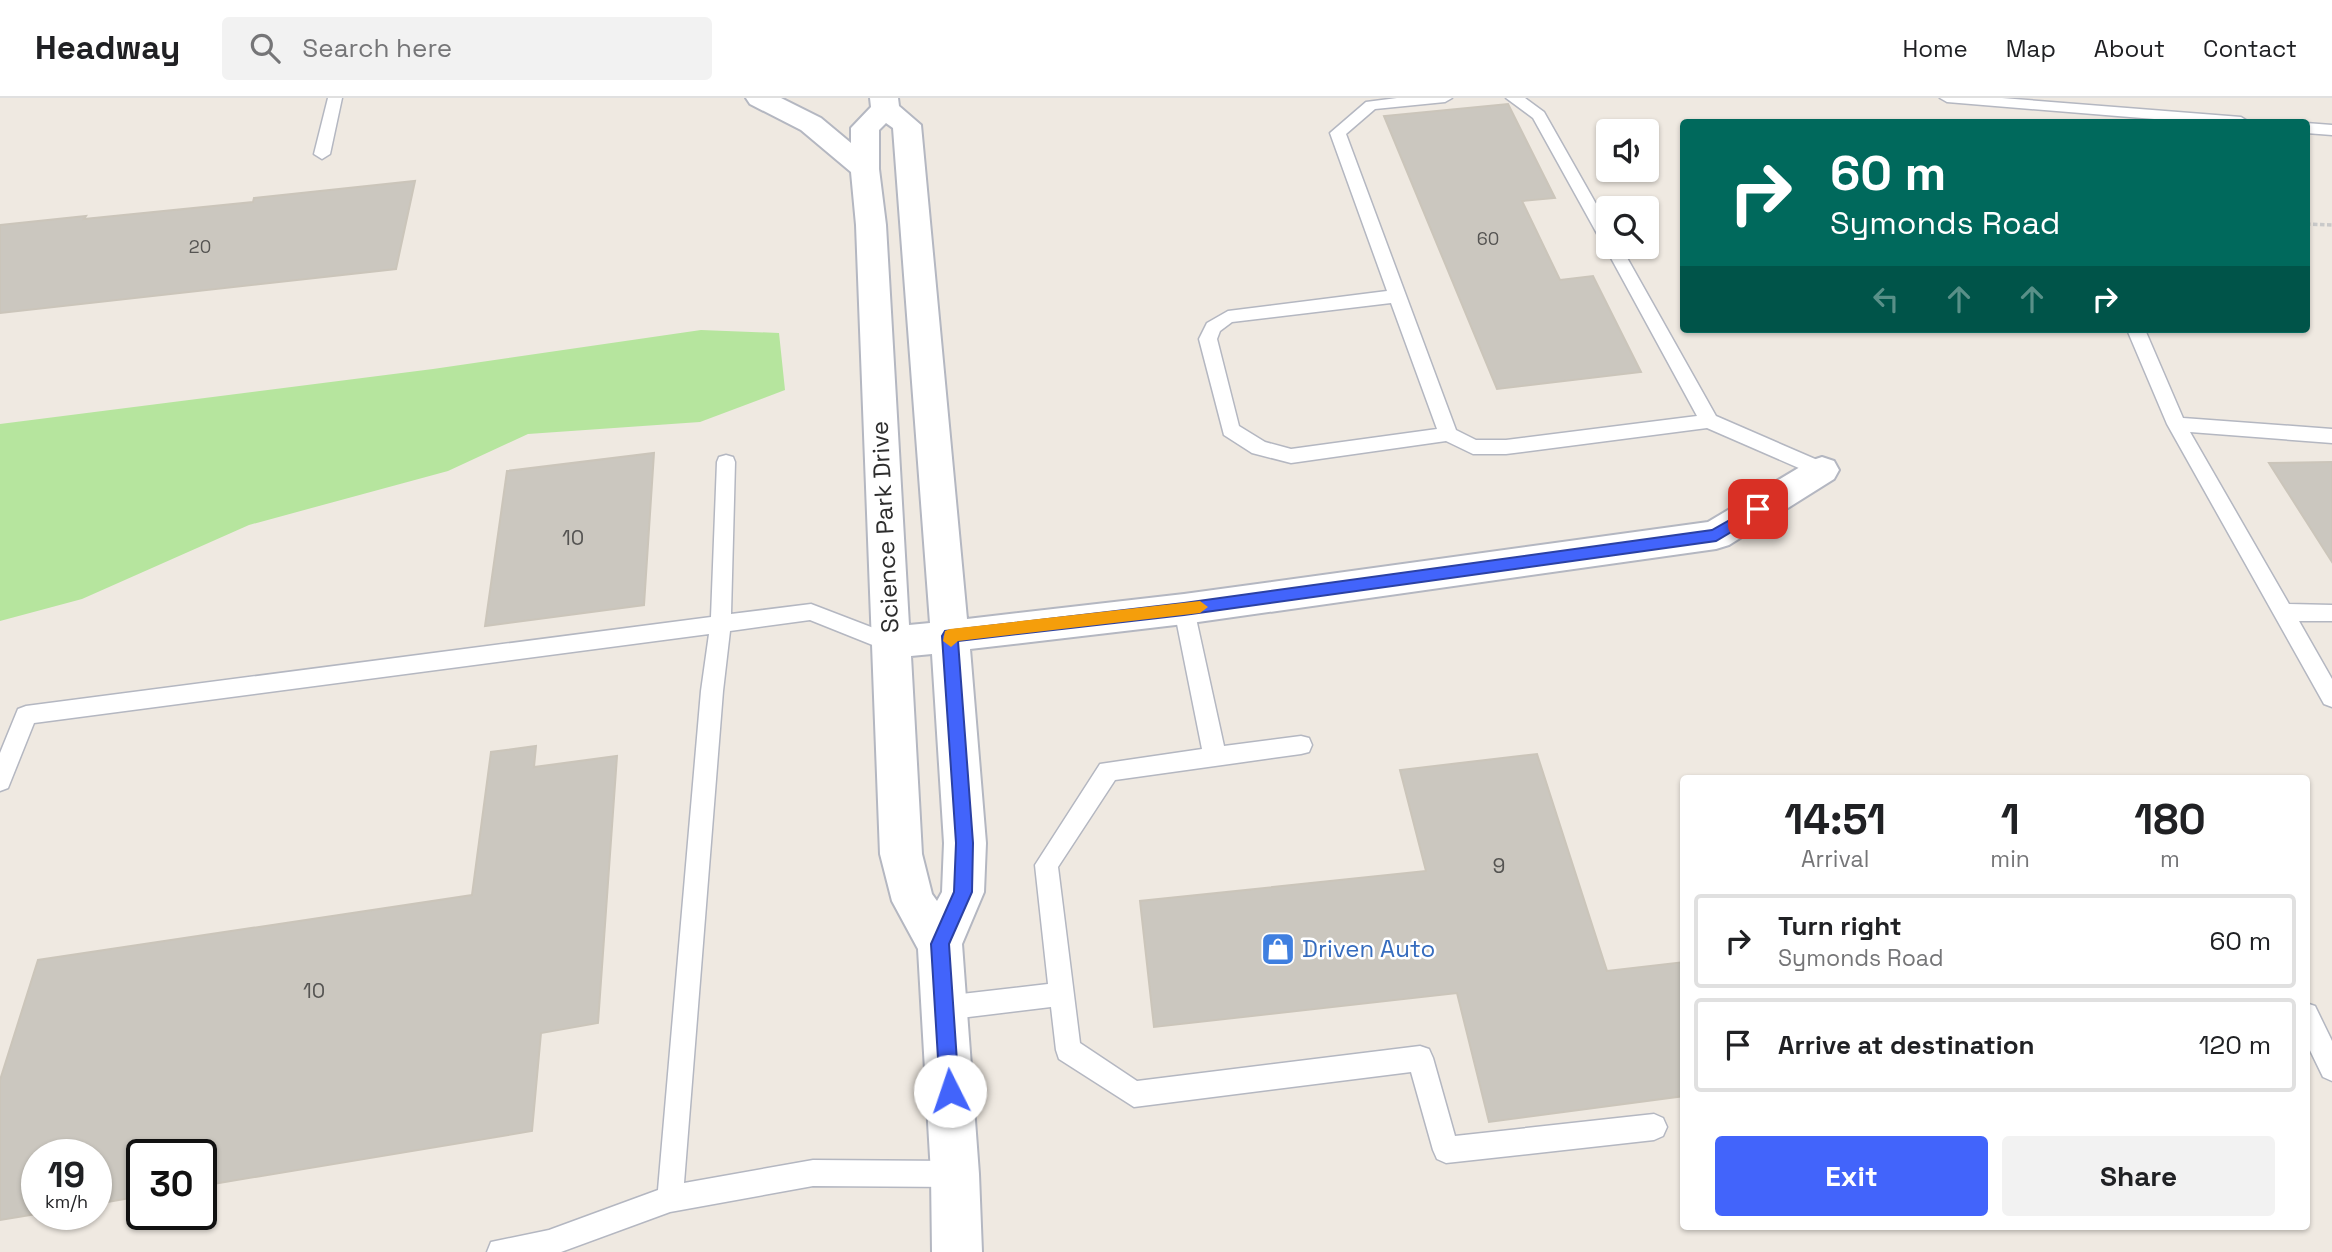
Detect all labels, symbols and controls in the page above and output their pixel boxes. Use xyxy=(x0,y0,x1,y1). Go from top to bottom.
search box xyxy=(222,17,712,80)
text: Headway xyxy=(35,27,180,69)
icon: search xyxy=(246,29,284,67)
text: Search here xyxy=(302,31,452,65)
text: Home xyxy=(1902,33,1968,64)
text: Map xyxy=(2006,33,2056,64)
text: About xyxy=(2094,33,2165,64)
text: Contact xyxy=(2203,33,2297,64)
map controls xyxy=(1596,119,1659,259)
button: sound xyxy=(1596,119,1659,182)
text: 60 m xyxy=(1830,142,1946,204)
icon: right xyxy=(1715,147,1806,238)
button: search xyxy=(1596,196,1659,259)
text: Symonds Road xyxy=(1830,203,2060,243)
house number: 60 xyxy=(1477,227,1499,250)
house number: 20 xyxy=(189,235,211,258)
icon: left xyxy=(1867,280,1905,318)
icon: ahead xyxy=(1940,280,1978,318)
icon: ahead xyxy=(2013,280,2051,318)
icon: right xyxy=(2086,280,2124,318)
street label: Science Park Drive xyxy=(863,420,906,634)
pin xyxy=(1728,479,1788,539)
icon: arrive xyxy=(1739,490,1777,528)
house number: 10 xyxy=(562,524,584,551)
text: 14:51 xyxy=(1784,793,1886,846)
text: 1 xyxy=(2001,793,2020,846)
text: 180 xyxy=(2134,793,2206,846)
text: Arrival xyxy=(1801,844,1869,874)
text: min xyxy=(1990,844,2030,874)
text: m xyxy=(2160,844,2180,874)
house number: 9 xyxy=(1493,852,1505,879)
text: Turn right xyxy=(1778,909,1902,943)
icon: right xyxy=(1719,922,1757,960)
text: 60 m xyxy=(2209,924,2271,958)
shop icon: Driven Auto xyxy=(1259,930,1297,968)
place label: Driven Auto xyxy=(1302,933,1435,964)
text: Symonds Road xyxy=(1778,943,1944,973)
house number: 10 xyxy=(303,977,325,1004)
icon: arrive xyxy=(1719,1026,1757,1064)
text: Arrive at destination xyxy=(1778,1028,2035,1062)
text: 120 m xyxy=(2199,1028,2271,1062)
position arrow xyxy=(913,1054,987,1128)
button: Exit xyxy=(1715,1136,1988,1216)
button: Share xyxy=(2002,1136,2275,1216)
speed limit sign: 30 xyxy=(126,1139,217,1230)
text: 19 xyxy=(48,1153,85,1197)
text: km/h xyxy=(45,1190,88,1213)

